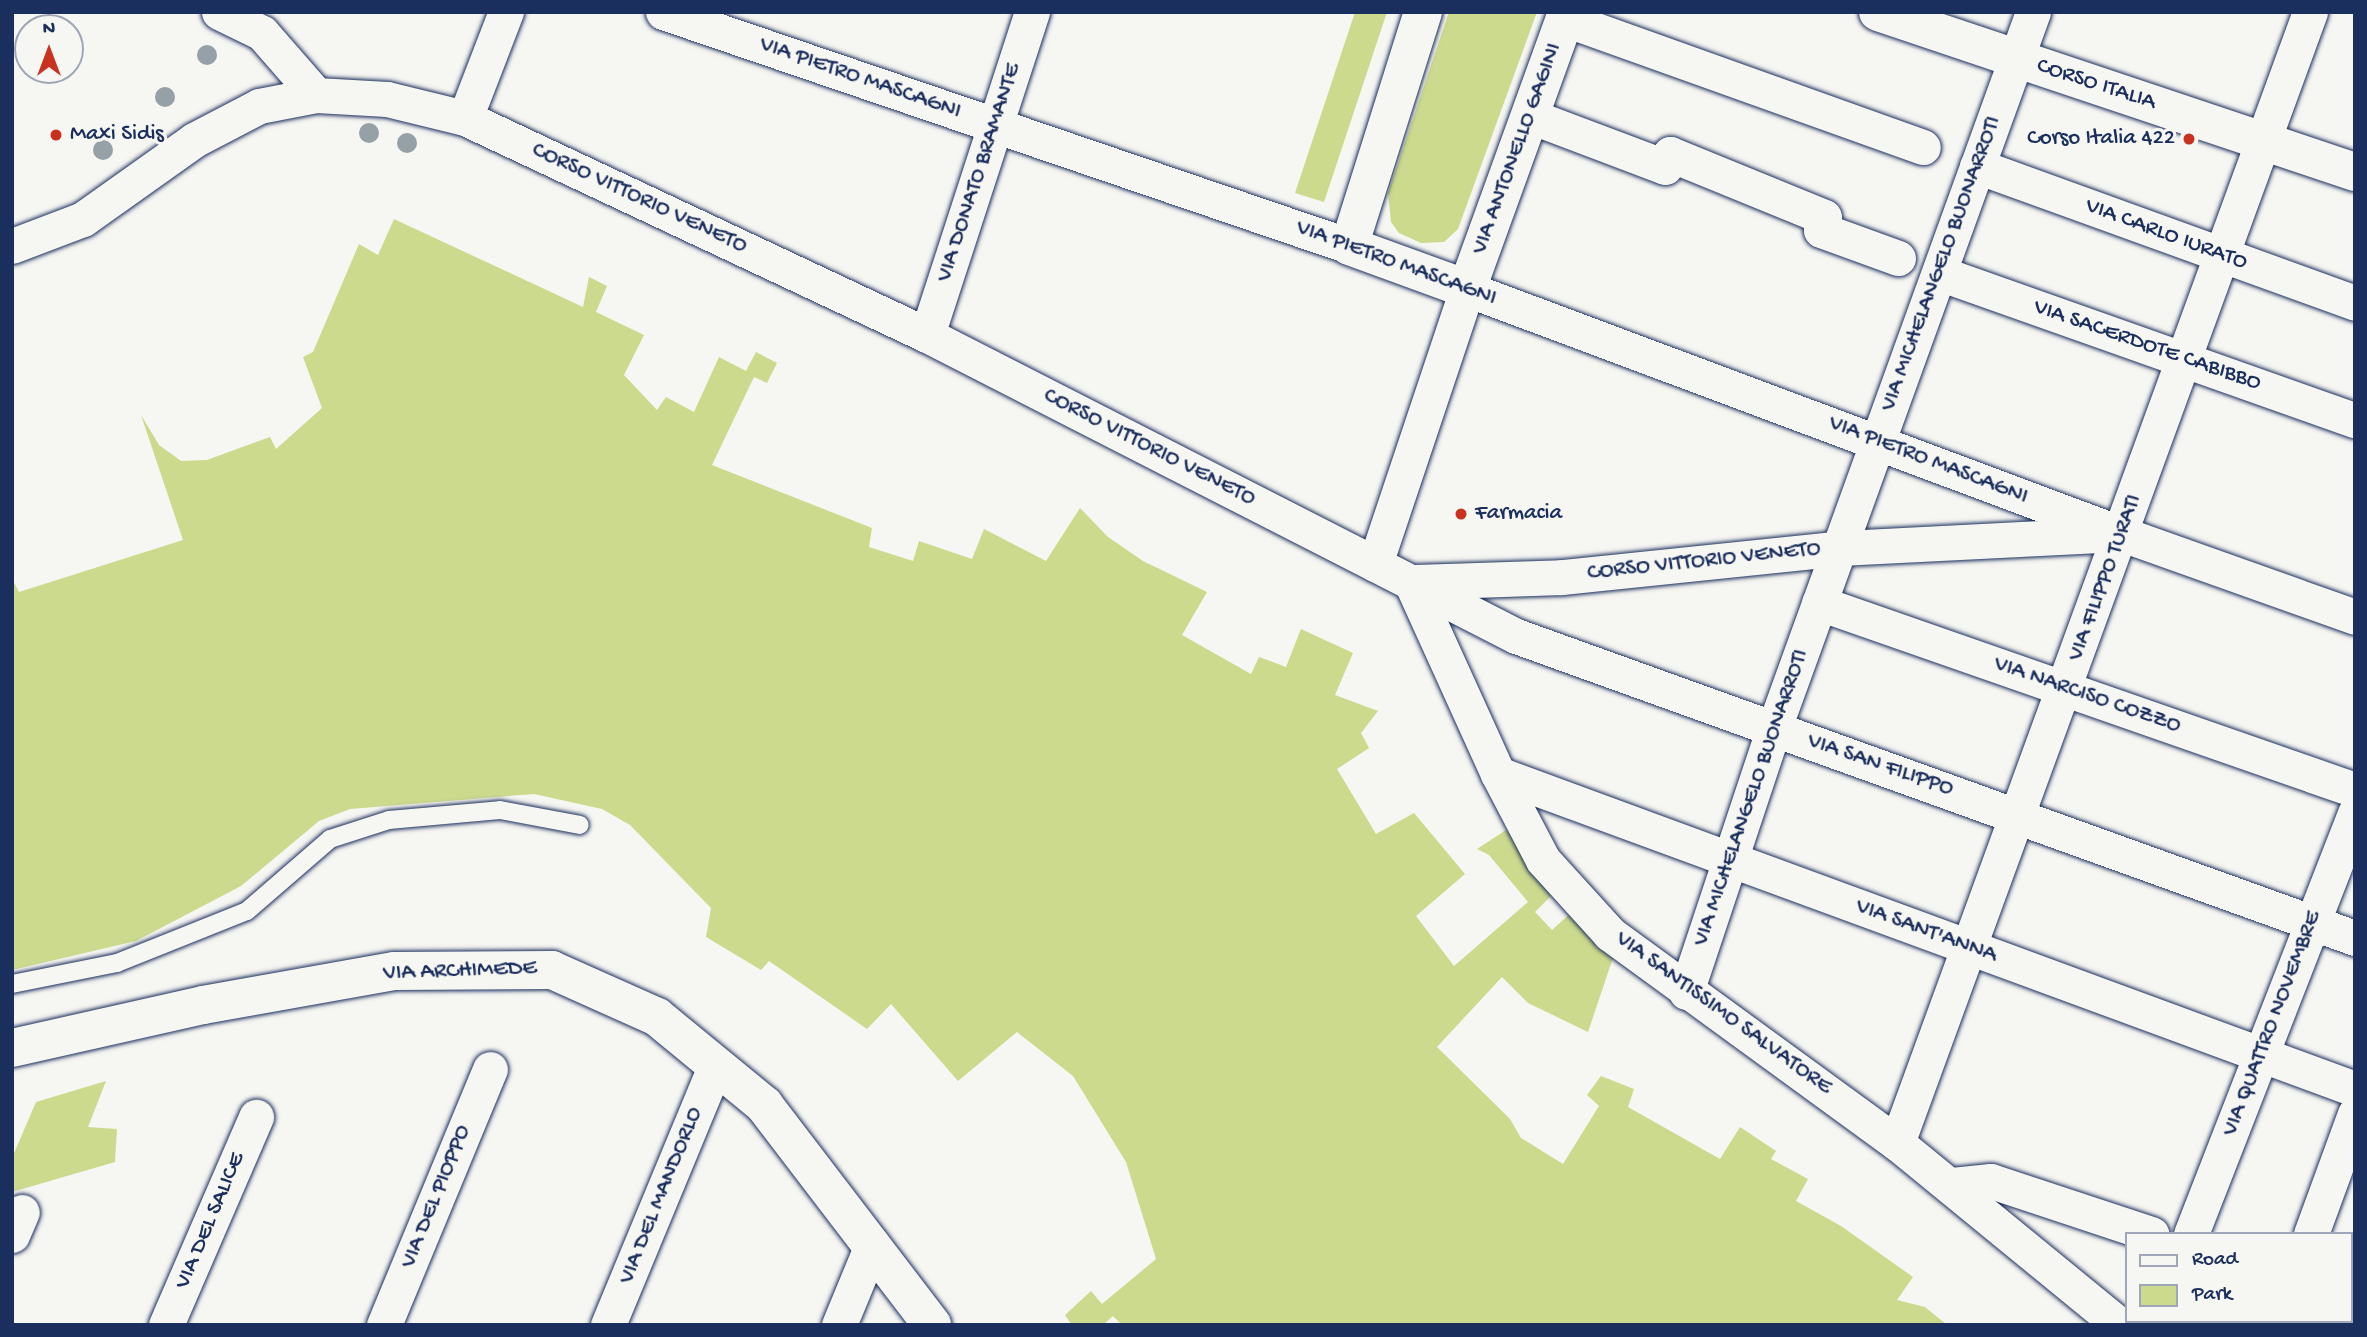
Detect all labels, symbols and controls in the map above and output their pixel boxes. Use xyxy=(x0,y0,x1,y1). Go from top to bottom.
north arrow xyxy=(14,14,84,84)
text: N xyxy=(43,18,55,41)
street label: VIA PIETRO MASCAGNI xyxy=(756,32,964,126)
street label: VIA ANTONELLO GAGINI xyxy=(1467,40,1569,258)
street label: CORSO ITALIA xyxy=(2033,53,2159,117)
street label: VIA DONATO BRAMANTE xyxy=(932,60,1028,286)
street label: VIA MICHELANGELO BUONARROTI xyxy=(1876,113,2008,415)
place label: Maxi Sidis xyxy=(70,121,164,149)
place label: Corso Italia 422 xyxy=(2027,125,2175,153)
marker: Maxi Sidis xyxy=(48,127,64,143)
marker: Corso Italia 422 xyxy=(2181,131,2197,147)
street label: CORSO VITTORIO VENETO xyxy=(527,137,751,261)
street label: VIA CARLO IURATO xyxy=(2081,193,2251,277)
street label: VIA PIETRO MASCAGNI xyxy=(1292,215,1500,313)
street label: VIA SACERDOTE CABIBBO xyxy=(2030,294,2264,398)
street label: CORSO VITTORIO VENETO xyxy=(1038,383,1260,513)
street label: VIA PIETRO MASCAGNI xyxy=(1824,410,2032,512)
street label: VIA FILIPPO TURATI xyxy=(2063,491,2149,665)
place label: Farmacia xyxy=(1475,500,1562,528)
marker: Farmacia xyxy=(1453,506,1469,522)
street label: CORSO VITTORIO VENETO xyxy=(1586,536,1822,588)
street label: VIA MICHELANGELO BUONARROTI xyxy=(1688,646,1816,950)
street label: VIA NARCISO COZZO xyxy=(1990,651,2184,741)
street label: VIA SAN FILIPPO xyxy=(1803,728,1957,804)
street label: VIA SANT'ANNA xyxy=(1852,894,2000,970)
street label: VIA QUATTRO NOVEMBRE xyxy=(2217,908,2329,1140)
street label: VIA SANTISSIMO SALVATORE xyxy=(1609,926,1837,1102)
street label: VIA ARCHIMEDE xyxy=(383,956,537,988)
street label: VIA DEL MANDORLO xyxy=(614,1104,710,1288)
street label: VIA DEL PIOPPO xyxy=(396,1121,478,1273)
street label: VIA DEL SALICE xyxy=(170,1149,252,1293)
legend xyxy=(2126,1232,2353,1323)
text: Road xyxy=(2192,1248,2238,1273)
text: Park xyxy=(2192,1283,2232,1308)

